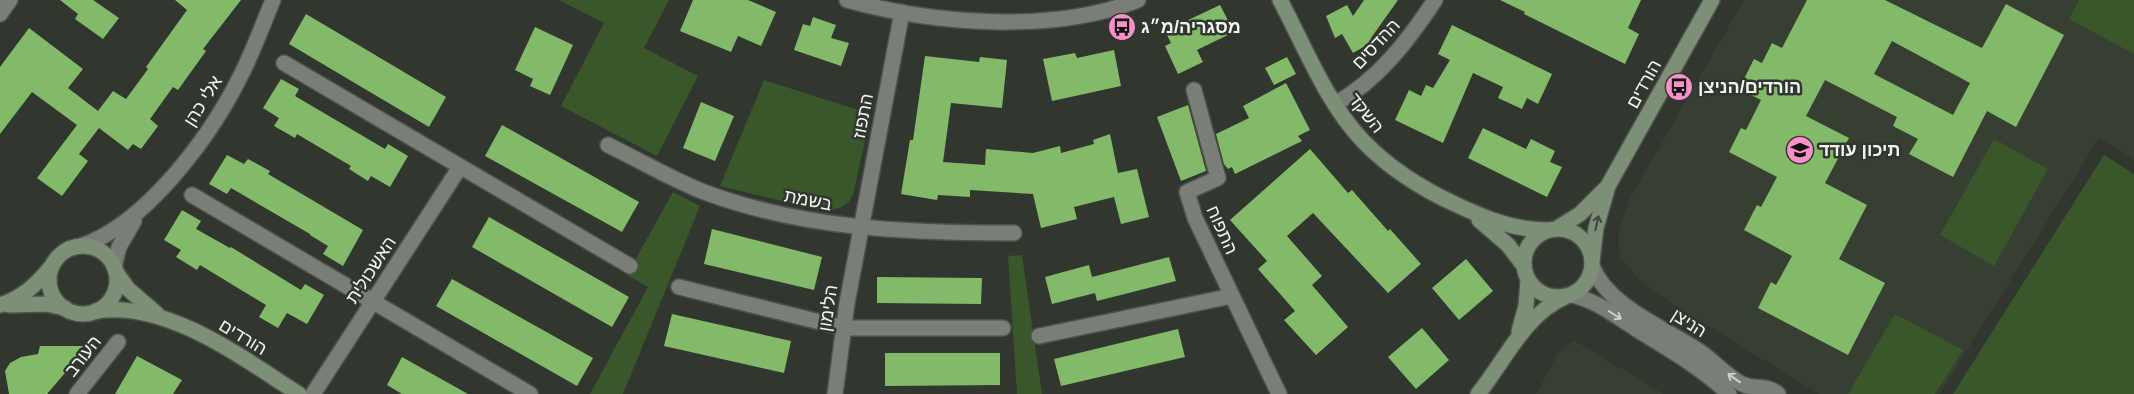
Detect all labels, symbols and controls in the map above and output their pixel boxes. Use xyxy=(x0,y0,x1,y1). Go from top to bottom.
bus stop icon: מסגריה/מ״ג xyxy=(1107,12,1137,42)
street label: ההדסים xyxy=(1348,15,1404,73)
place label: מסגריה/מ״ג xyxy=(1141,17,1241,37)
street label: הורדים xyxy=(1623,56,1665,112)
street label: אלי כהן xyxy=(180,71,227,130)
bus stop icon: הורדים/הניצן xyxy=(1664,72,1694,102)
place label: הורדים/הניצן xyxy=(1698,77,1801,97)
street label: השקד xyxy=(1344,89,1388,137)
street label: התפוז xyxy=(849,92,877,140)
school or university icon: תיכון עודד xyxy=(1785,135,1815,165)
place label: תיכון עודד xyxy=(1819,140,1900,160)
street label: בשמת xyxy=(782,186,834,214)
street label: התפוח xyxy=(1202,202,1242,258)
one-way arrow xyxy=(1593,215,1603,231)
street label: האשכולית xyxy=(342,233,400,307)
street label: הלימון xyxy=(814,283,842,333)
street label: הניצן xyxy=(1668,305,1710,341)
one-way arrow xyxy=(1607,311,1621,321)
street label: הורדים xyxy=(215,315,271,359)
street label: העורב xyxy=(61,332,105,380)
one-way arrow xyxy=(1727,373,1741,383)

